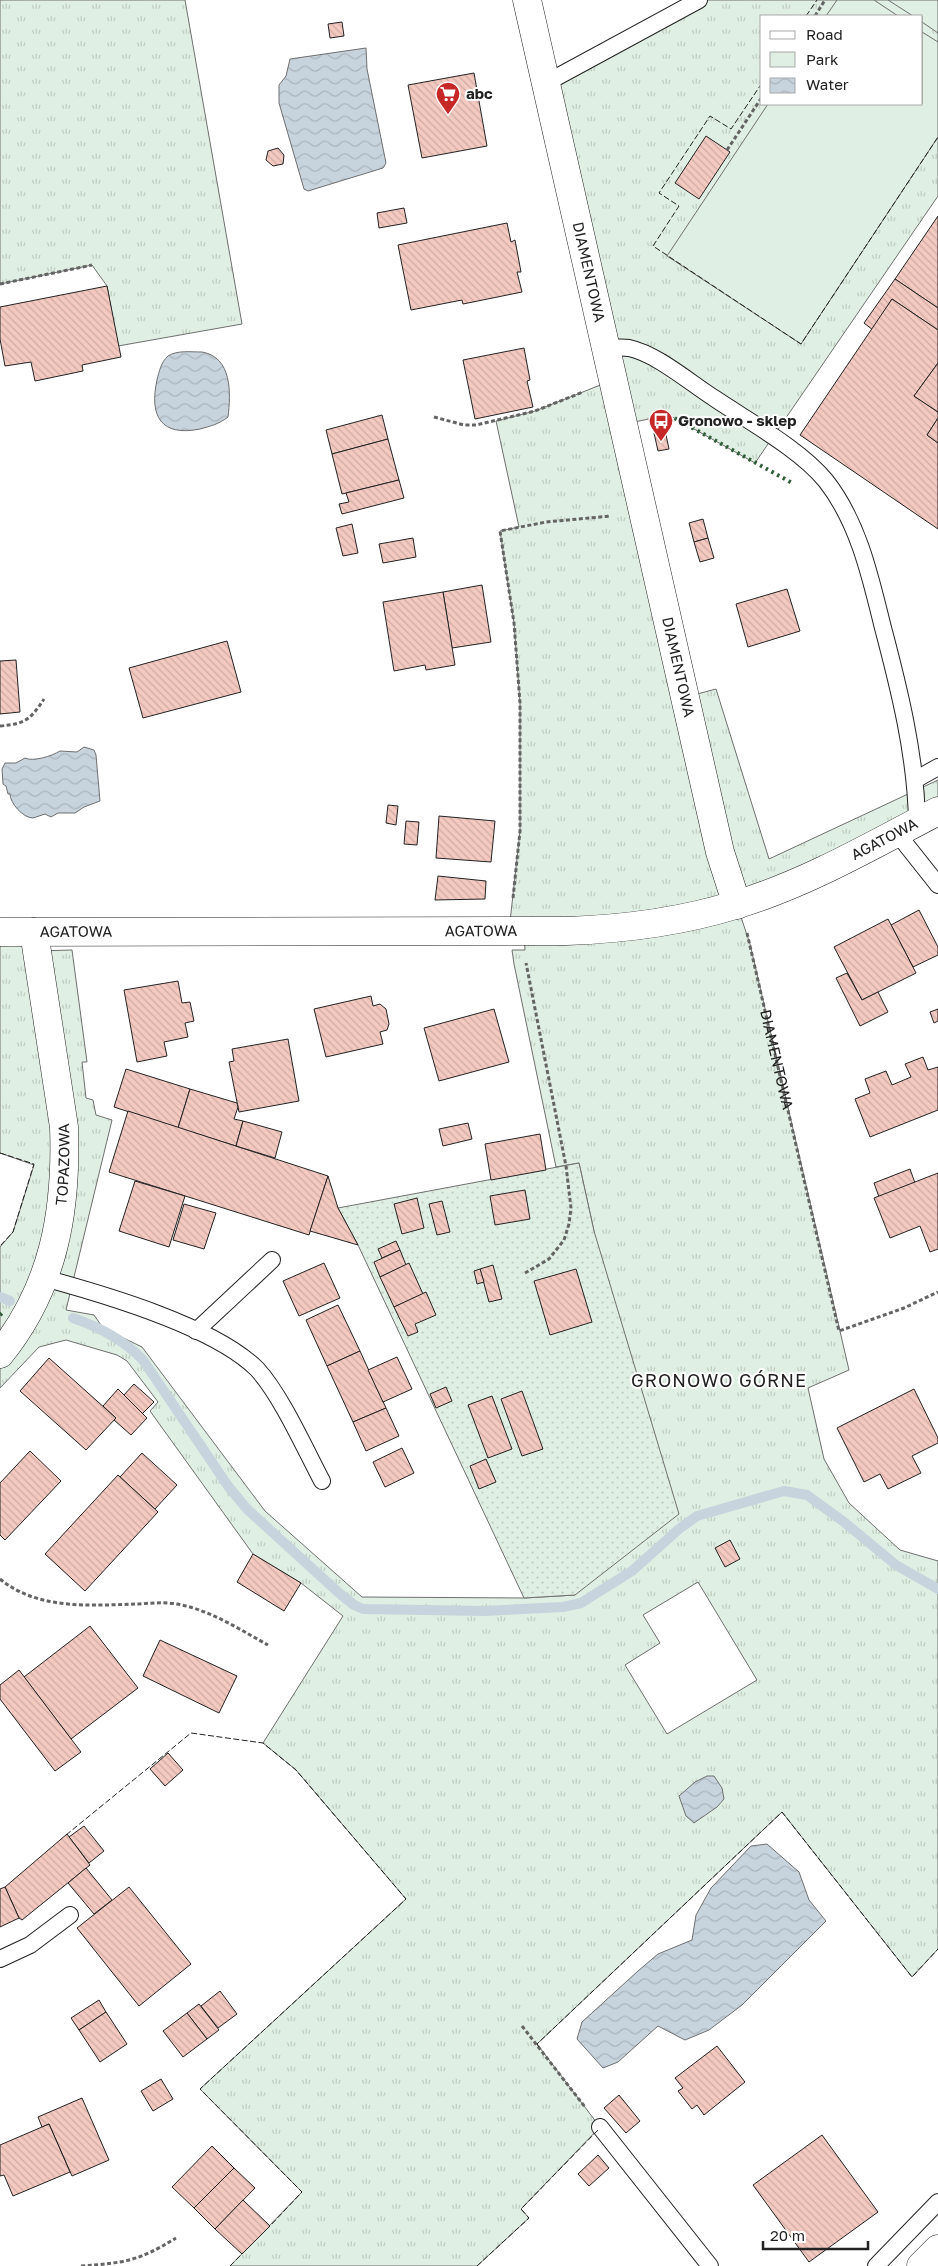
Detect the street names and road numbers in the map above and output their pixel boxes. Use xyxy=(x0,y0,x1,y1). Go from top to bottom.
street label: DIAMENTOWA xyxy=(570,220,610,324)
street label: DIAMENTOWA xyxy=(659,615,699,719)
street label: AGATOWA xyxy=(848,813,920,863)
street label: AGATOWA xyxy=(445,921,517,939)
street label: AGATOWA xyxy=(40,922,112,940)
street label: DIAMENTOWA xyxy=(757,1008,798,1111)
street label: TOPAZOWA xyxy=(51,1123,72,1206)

